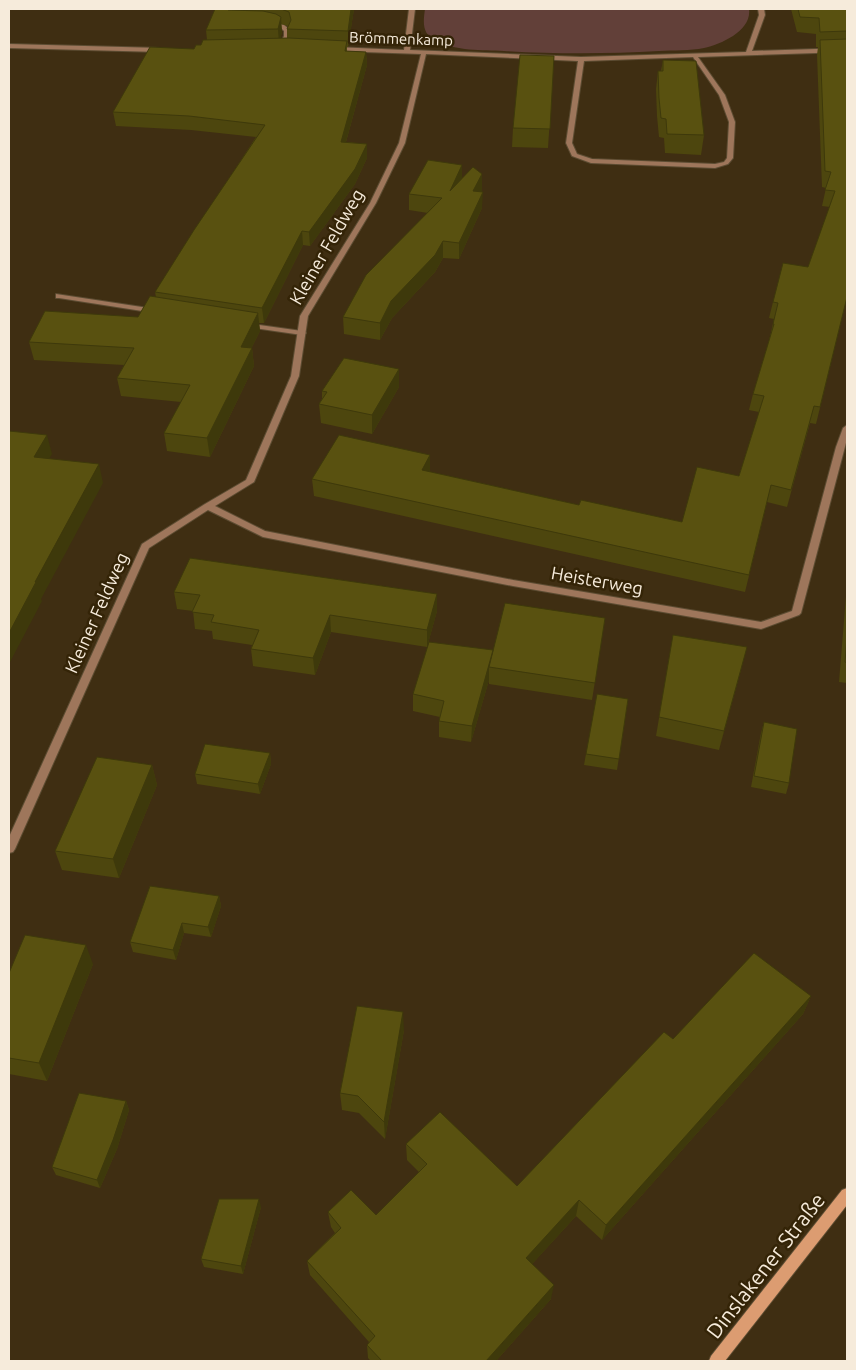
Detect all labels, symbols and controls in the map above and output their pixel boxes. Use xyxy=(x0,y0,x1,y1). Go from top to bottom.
street label: Brömmenkamp xyxy=(349,28,453,49)
street label: Kleiner Feldweg xyxy=(285,185,367,308)
street label: Kleiner Feldweg xyxy=(61,549,132,676)
street label: Heisterweg xyxy=(550,562,645,598)
street label: Dinslakener Straße xyxy=(701,1188,829,1343)

